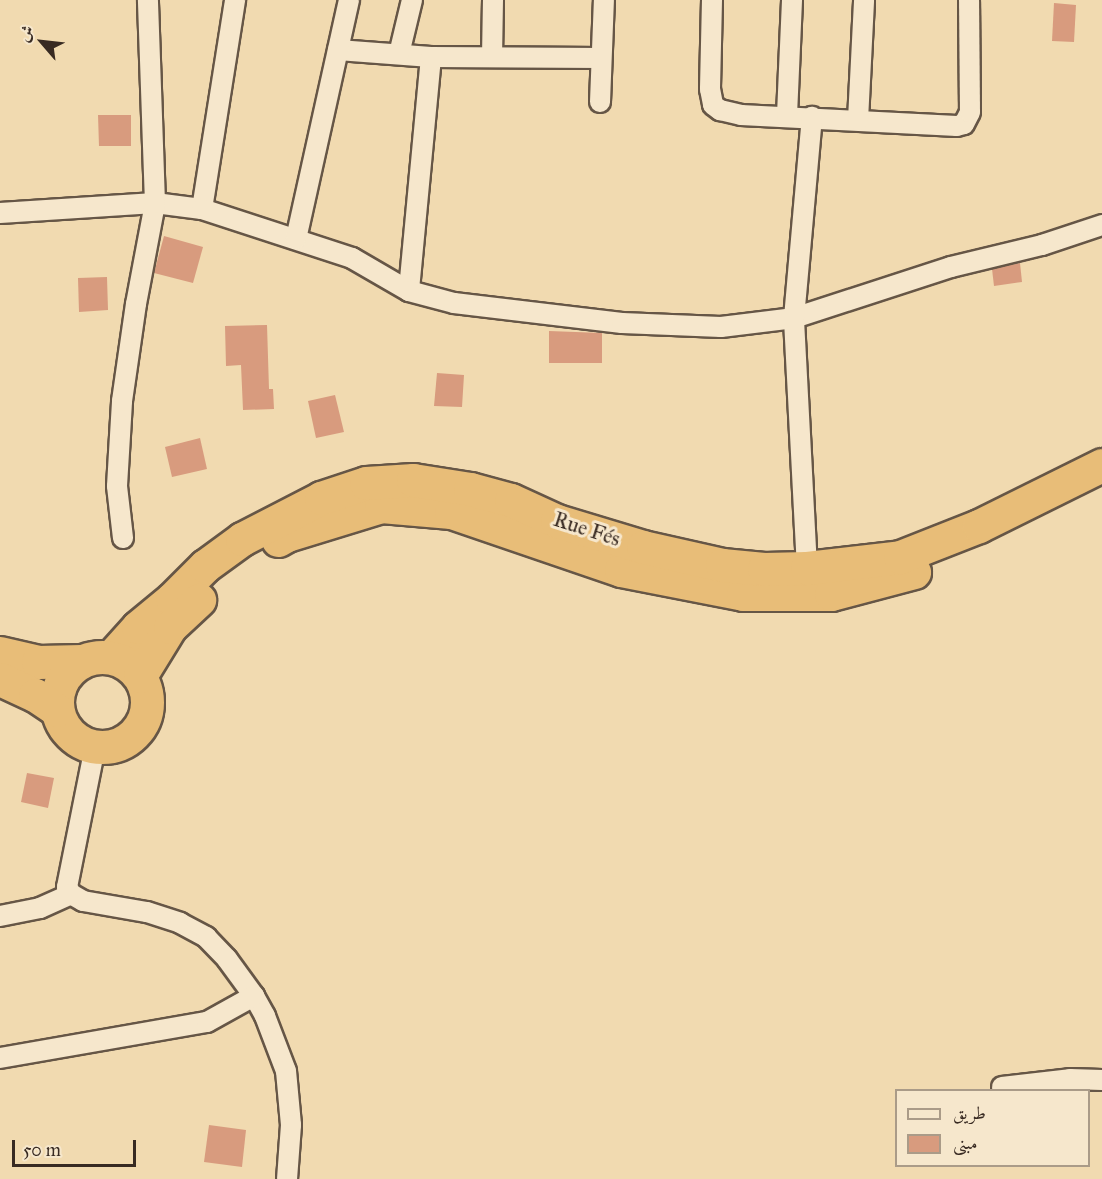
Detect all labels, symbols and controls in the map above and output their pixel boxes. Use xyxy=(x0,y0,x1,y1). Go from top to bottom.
north arrow xyxy=(12,12,72,72)
text: ش xyxy=(14,22,38,45)
street label: Rue Fés xyxy=(550,506,624,552)
legend xyxy=(895,1089,1090,1167)
text: طريق xyxy=(953,1102,986,1124)
scale bar xyxy=(15,1128,140,1166)
text: مبنى xyxy=(953,1132,978,1154)
text: 50 m xyxy=(23,1139,61,1161)

